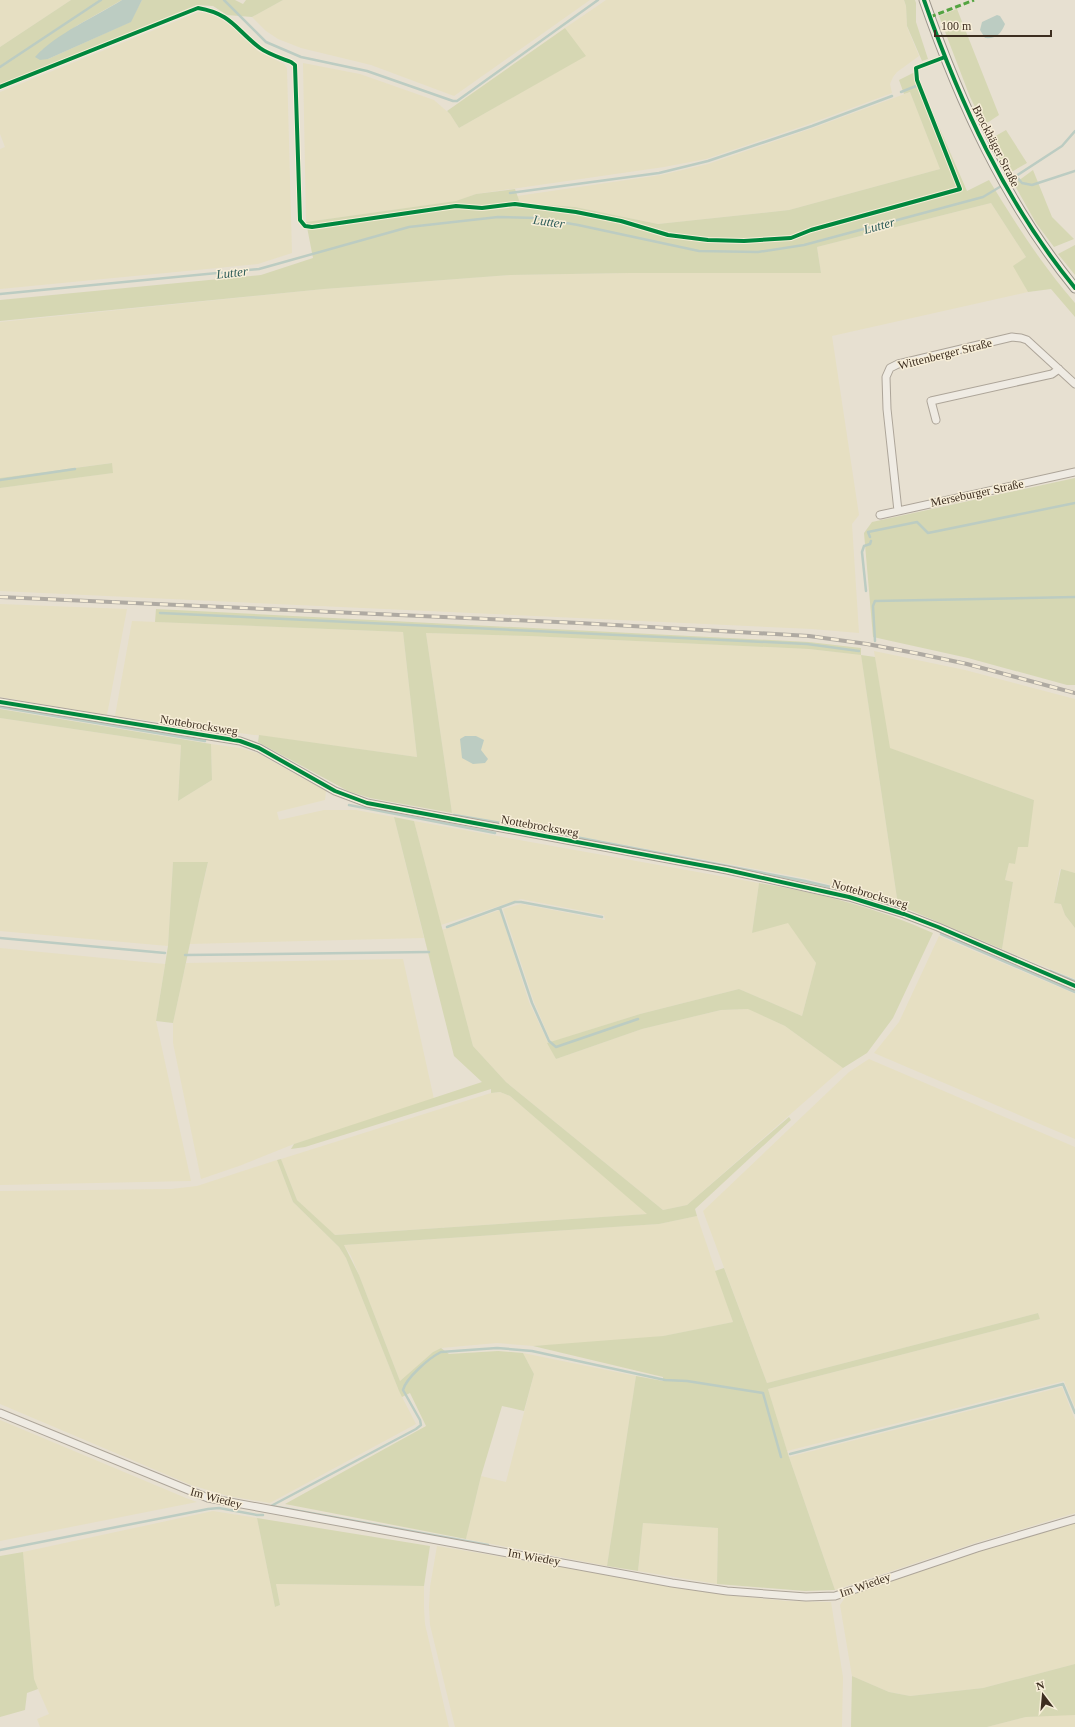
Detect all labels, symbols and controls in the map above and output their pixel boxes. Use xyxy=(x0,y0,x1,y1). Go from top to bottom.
scale bar xyxy=(935,12,1051,38)
text: 100 m xyxy=(941,19,972,33)
street label: Brockhäger Straße xyxy=(969,103,1023,189)
water label: Lutter xyxy=(531,212,567,231)
water label: Lutter xyxy=(861,214,897,237)
water label: Lutter xyxy=(214,263,250,282)
street label: Wittenberger Straße xyxy=(897,336,993,372)
street label: Merseburger Straße xyxy=(929,476,1025,510)
street label: Nottebrocksweg xyxy=(159,712,239,738)
street label: Nottebrocksweg xyxy=(500,812,580,840)
street label: Nottebrocksweg xyxy=(830,876,910,912)
street label: Im Wiedey xyxy=(189,1484,243,1512)
street label: Im Wiedey xyxy=(507,1546,561,1568)
street label: Im Wiedey xyxy=(838,1570,892,1600)
north arrow xyxy=(1023,1675,1063,1715)
text: N xyxy=(1035,1679,1046,1692)

